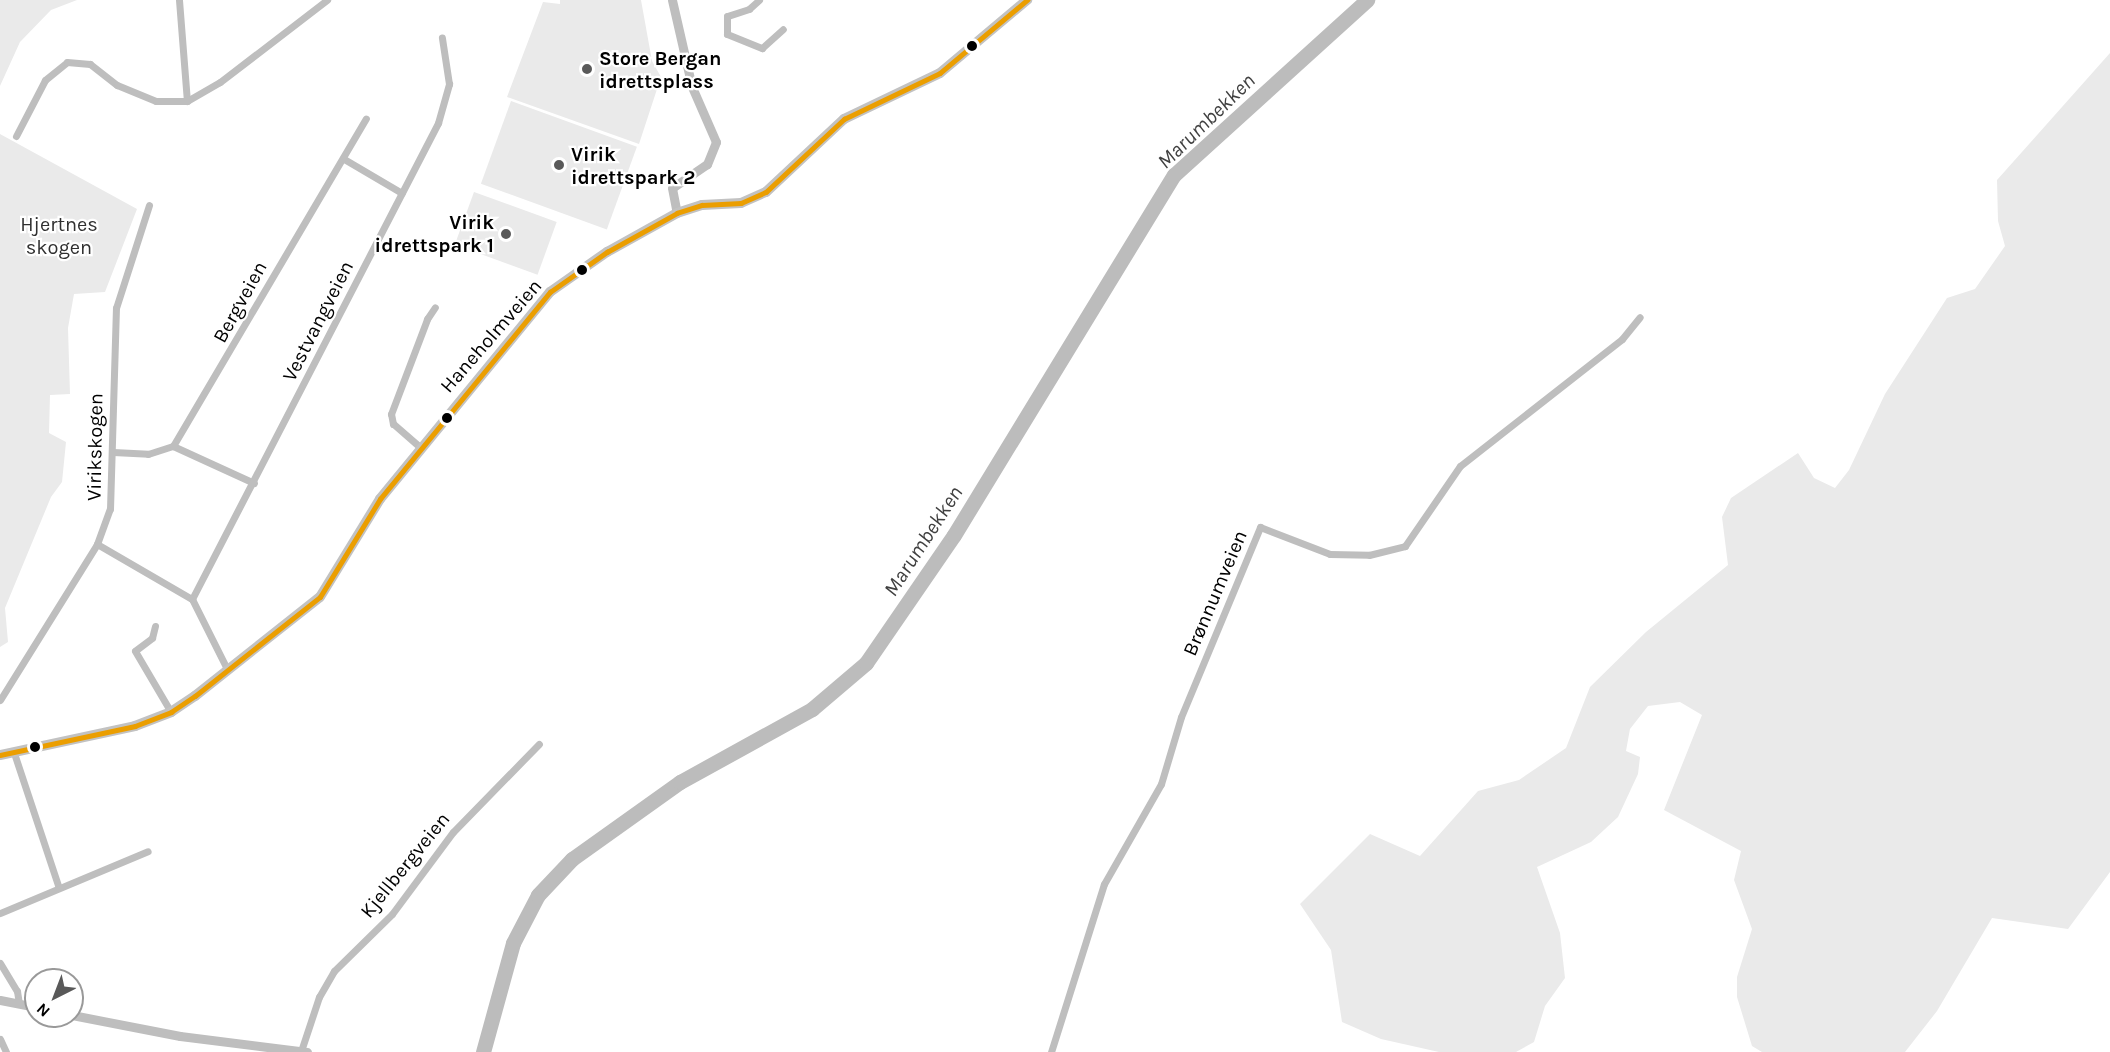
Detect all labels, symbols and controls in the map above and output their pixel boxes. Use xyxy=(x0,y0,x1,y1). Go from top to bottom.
unlabelled marker xyxy=(966,40,978,52)
place label: Store Bergan idrettsplass xyxy=(599,46,722,93)
marker: Store Bergan idrettsplass xyxy=(580,62,594,76)
water label: Marumbekken xyxy=(1152,68,1260,174)
place label: Virik idrettspark 2 xyxy=(571,142,695,189)
marker: Virik idrettspark 2 xyxy=(552,158,566,172)
place label: Virik idrettspark 1 xyxy=(375,210,494,257)
park label: Hjertnes skogen xyxy=(20,212,98,259)
marker: Virik idrettspark 1 xyxy=(499,227,513,241)
street label: Bergveien xyxy=(208,257,272,347)
street label: Vestvangveien xyxy=(277,257,359,385)
unlabelled marker xyxy=(576,264,588,276)
street label: Haneholmveien xyxy=(435,274,547,398)
street label: Virikskogen xyxy=(82,393,108,501)
unlabelled marker xyxy=(441,412,453,424)
water label: Marumbekken xyxy=(878,481,968,601)
street label: Brønnumveien xyxy=(1178,527,1252,659)
unlabelled marker xyxy=(29,741,41,753)
street label: Kjellbergveien xyxy=(355,807,455,923)
north arrow xyxy=(24,968,84,1028)
text: N xyxy=(32,999,54,1021)

